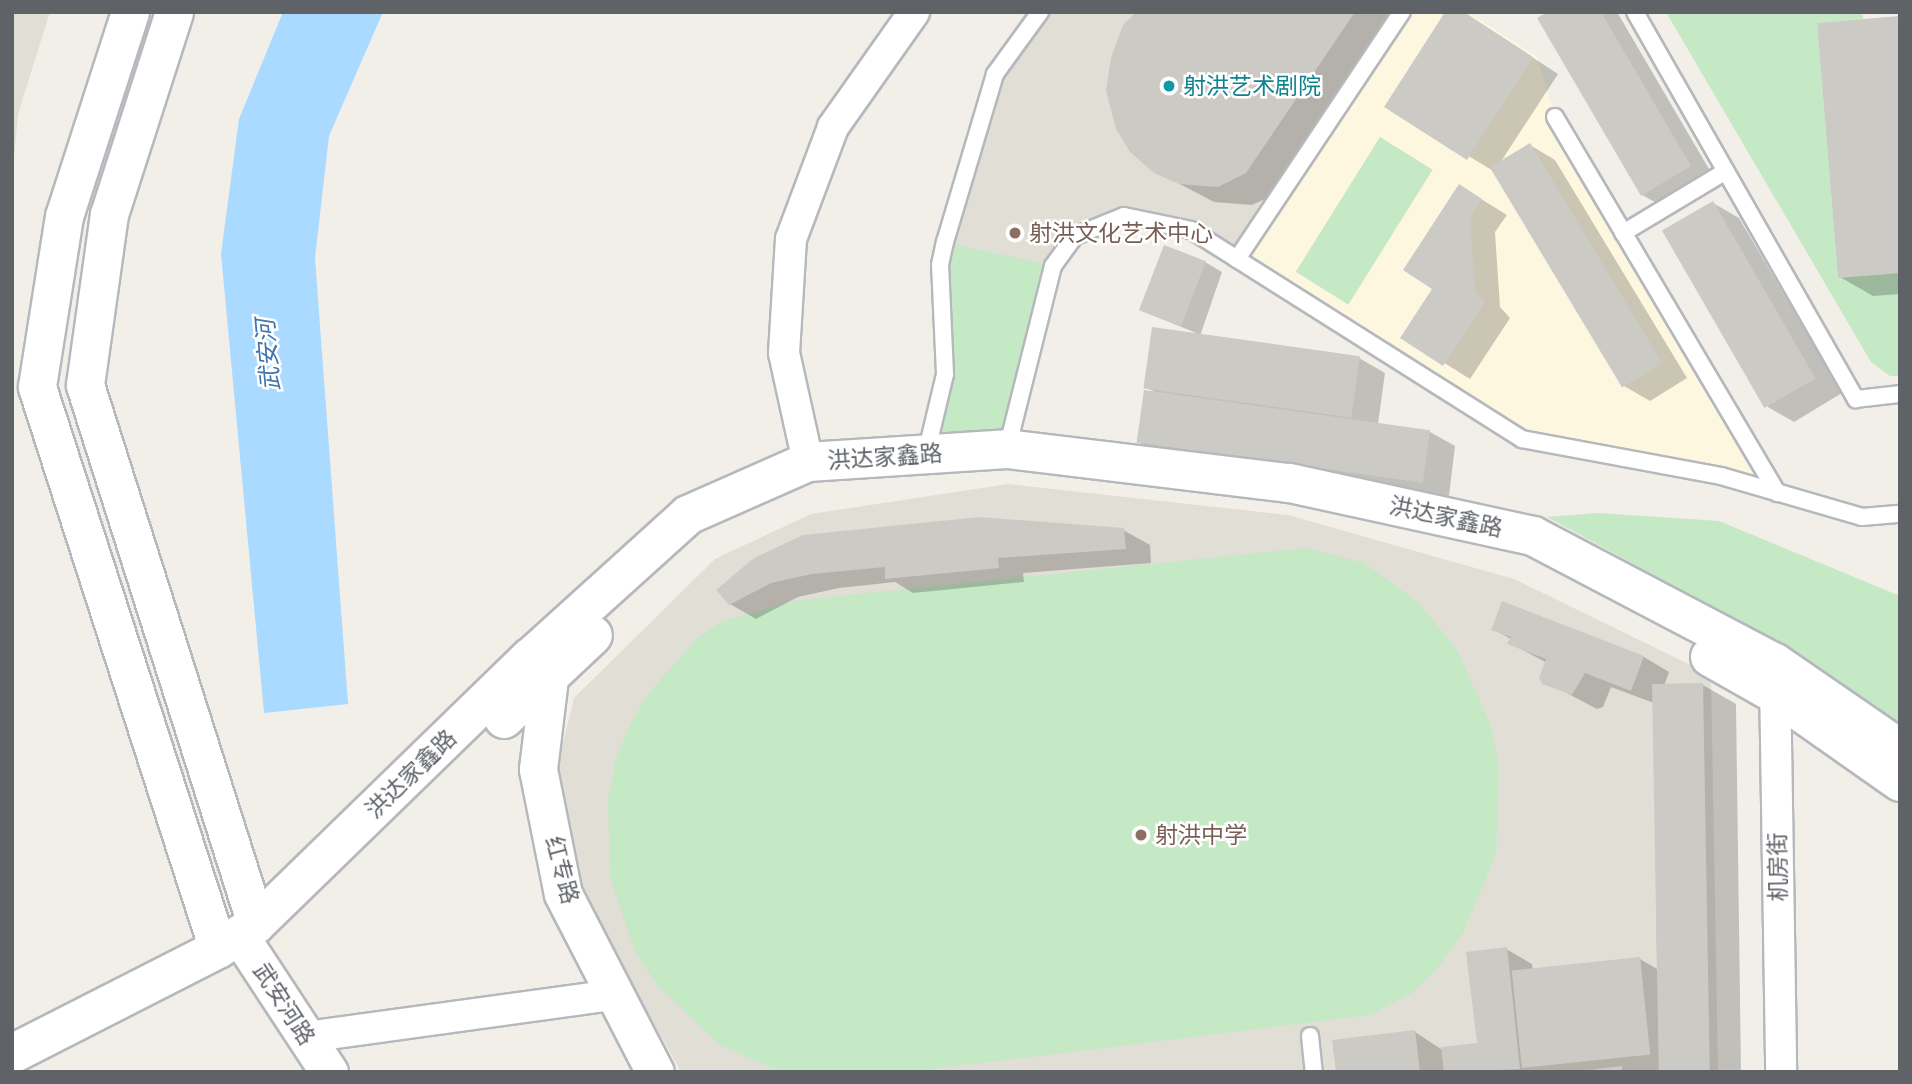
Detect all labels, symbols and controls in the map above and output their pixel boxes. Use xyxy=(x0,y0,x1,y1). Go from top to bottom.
place label: 射洪艺术剧院 xyxy=(1183,72,1321,100)
marker: 射洪艺术剧院 xyxy=(1161,78,1177,94)
place label: 射洪文化艺术中心 xyxy=(1029,219,1213,247)
marker: 射洪文化艺术中心 xyxy=(1007,225,1023,241)
water label: 武安河 xyxy=(252,318,286,392)
street label: 洪达家鑫路 xyxy=(827,439,943,475)
street label: 洪达家鑫路 xyxy=(1387,492,1505,542)
street label: 洪达家鑫路 xyxy=(360,724,462,824)
place label: 射洪中学 xyxy=(1155,821,1247,849)
marker: 射洪中学 xyxy=(1133,827,1149,843)
street label: 机房街 xyxy=(1764,832,1792,902)
street label: 红专路 xyxy=(540,833,584,907)
street label: 武安河路 xyxy=(247,958,321,1050)

